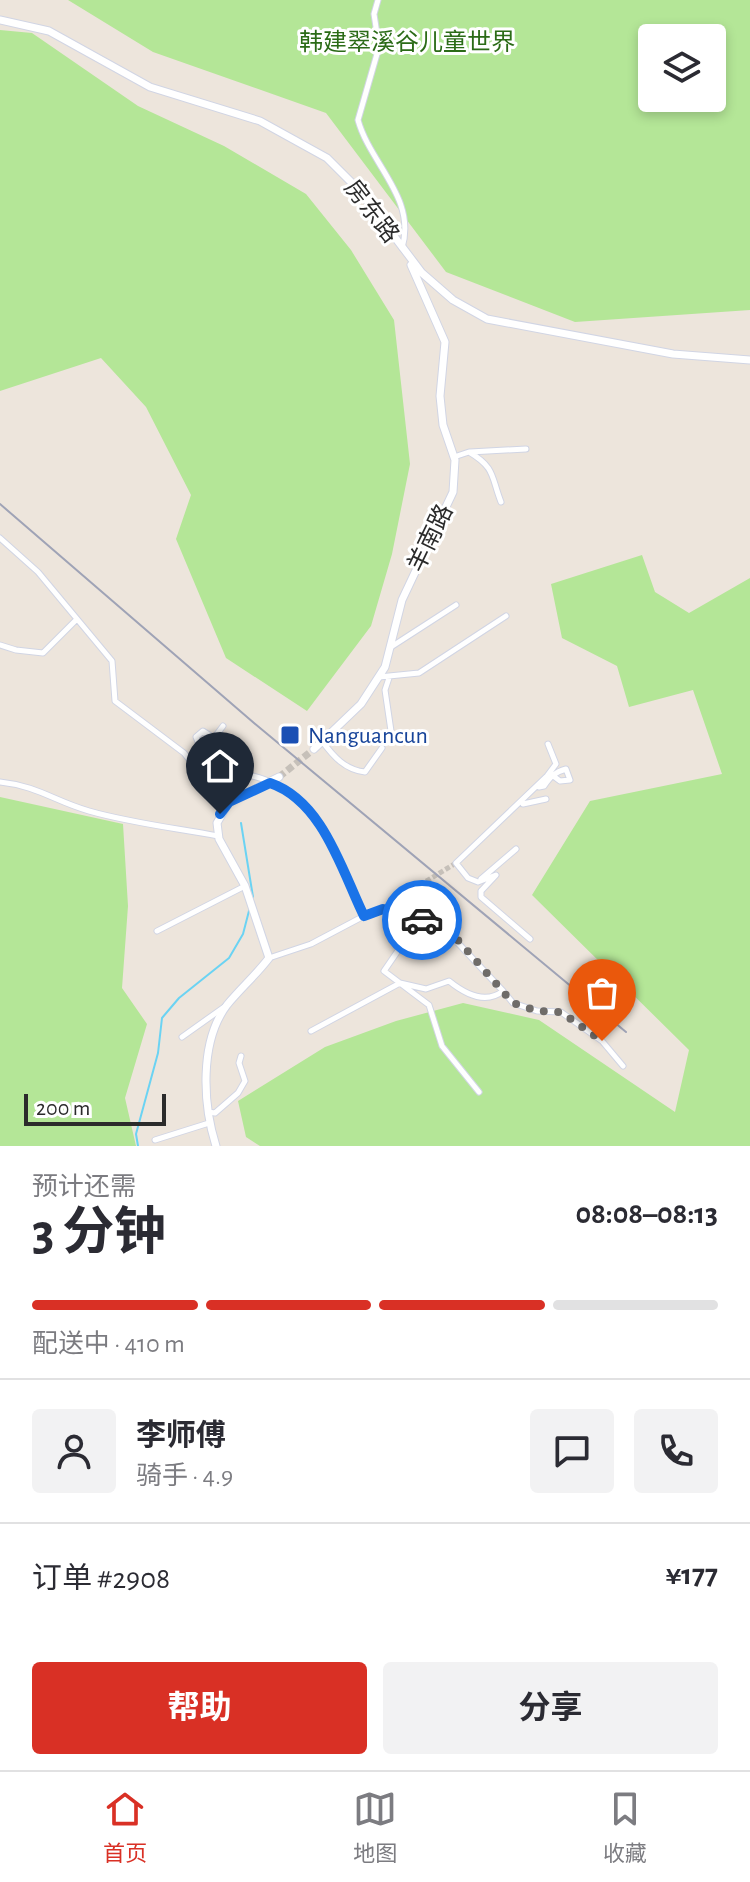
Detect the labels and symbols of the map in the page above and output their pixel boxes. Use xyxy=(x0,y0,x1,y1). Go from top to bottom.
park label: 韩建翠溪谷儿童世界 xyxy=(299,29,515,55)
street label: 房东路 xyxy=(340,175,404,247)
street label: 羊南路 xyxy=(403,500,457,576)
marker: Nanguancun xyxy=(279,724,301,746)
place label: Nanguancun xyxy=(308,724,428,748)
pin xyxy=(186,732,254,814)
courier xyxy=(382,880,462,960)
pin xyxy=(568,959,636,1041)
scale bar xyxy=(24,1090,166,1126)

